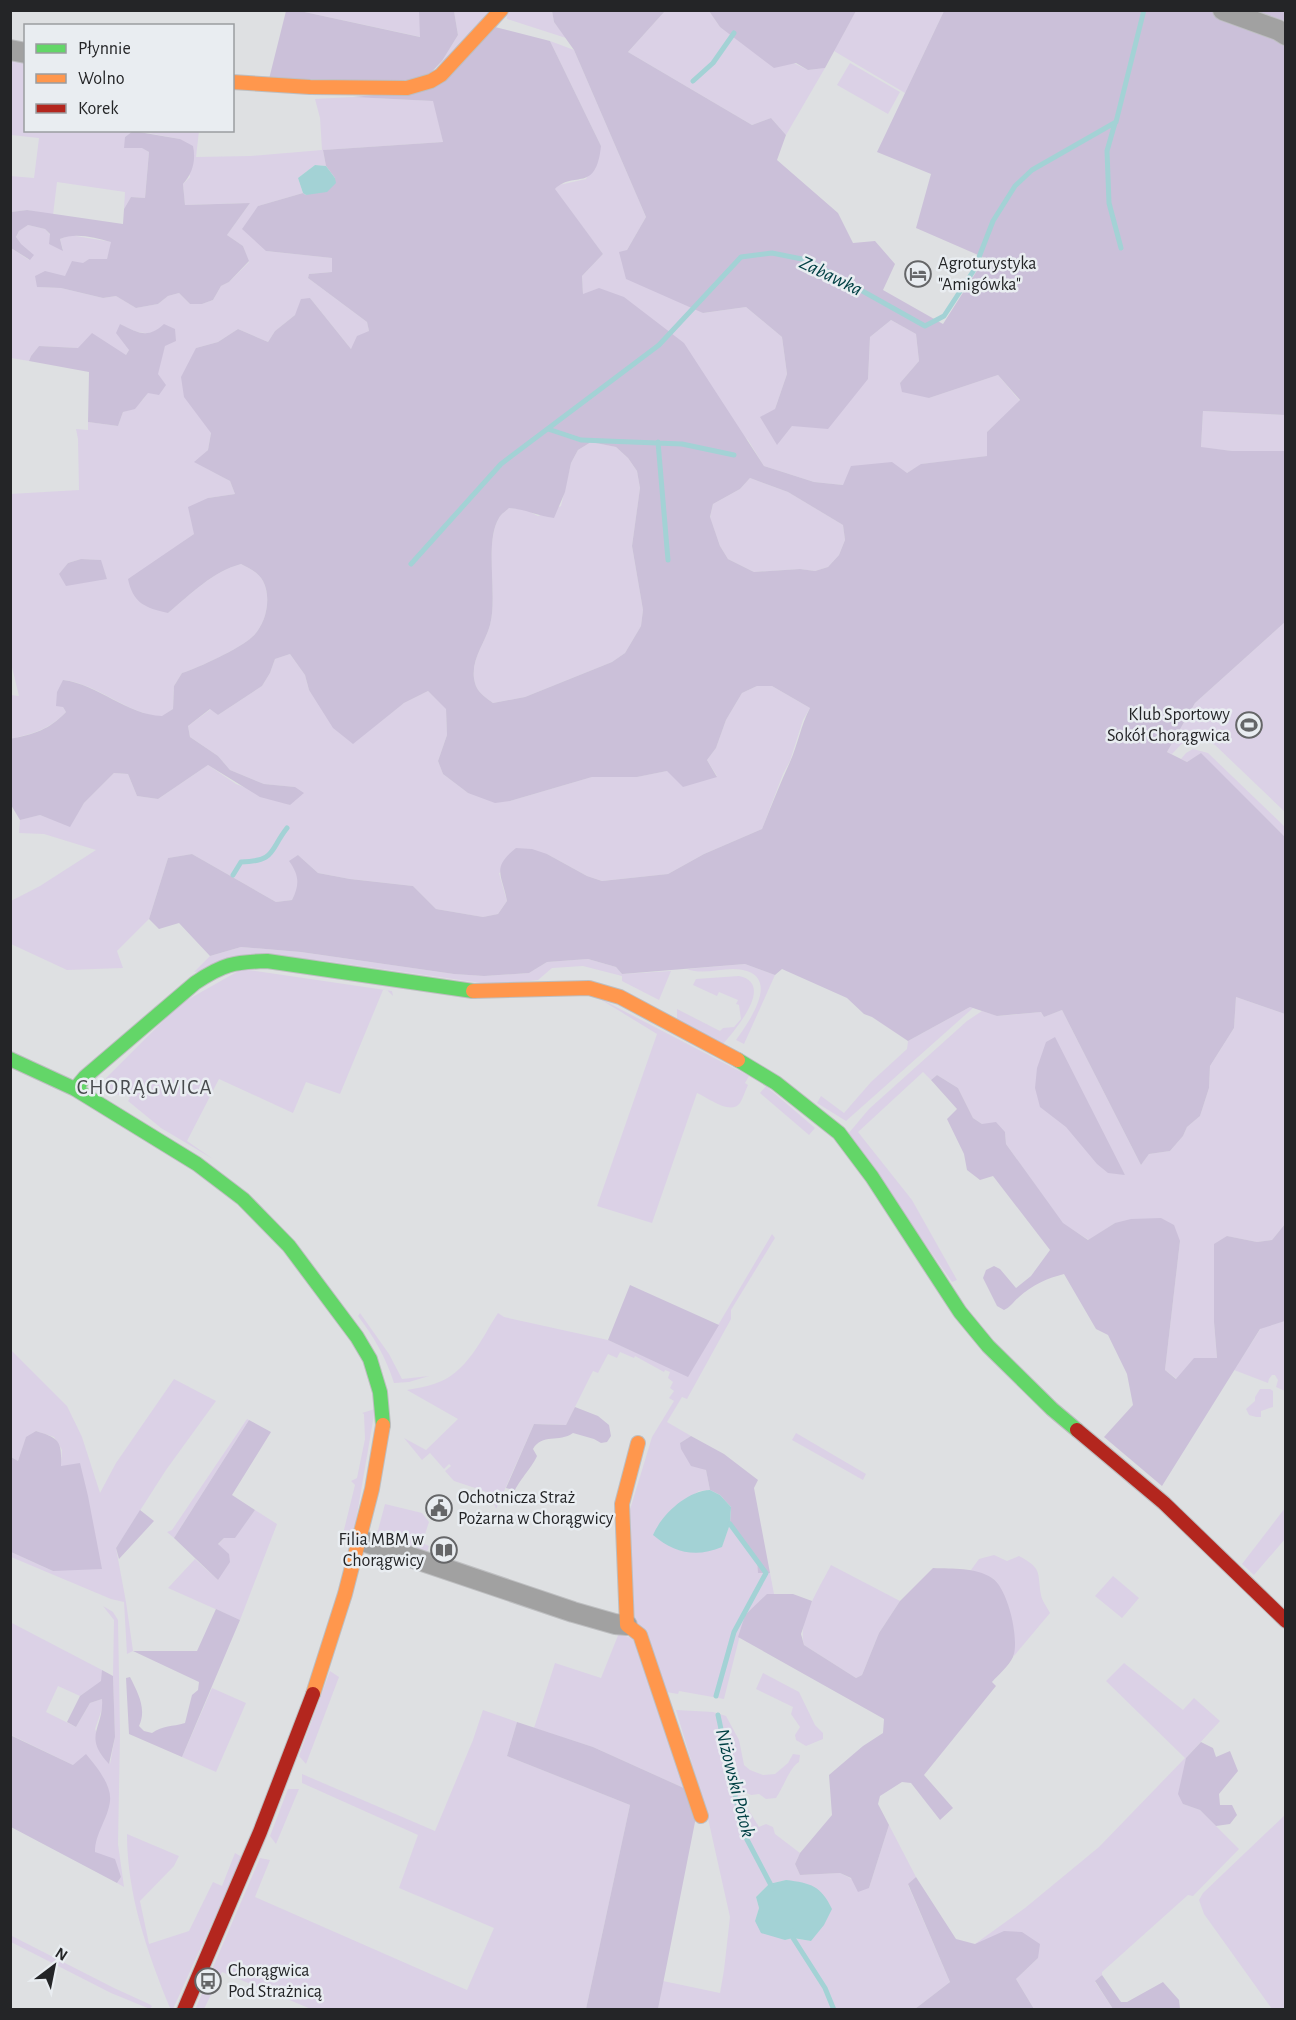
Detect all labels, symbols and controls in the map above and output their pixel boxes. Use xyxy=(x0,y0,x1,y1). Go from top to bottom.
legend xyxy=(24,24,234,132)
text: Płynnie xyxy=(78,40,131,58)
text: Wolno xyxy=(78,70,125,88)
text: Korek xyxy=(78,100,119,118)
water label: Zabawka xyxy=(796,252,866,300)
place label: Agroturystyka "Amigówka" xyxy=(938,255,1037,294)
hotel icon: Agroturystyka "Amigówka" xyxy=(903,259,933,289)
place label: Klub Sportowy Sokół Chorągwica xyxy=(1107,706,1230,745)
sports icon: Klub Sportowy Sokół Chorągwica xyxy=(1234,710,1264,740)
district label: CHORĄGWICA xyxy=(77,1077,213,1098)
place label: Ochotnicza Straż Pożarna w Chorągwicy xyxy=(458,1489,614,1528)
public building icon: Ochotnicza Straż Pożarna w Chorągwicy xyxy=(424,1493,454,1523)
place label: Filia MBM w Chorągwicy xyxy=(339,1531,424,1570)
library icon: Filia MBM w Chorągwicy xyxy=(429,1535,459,1565)
water label: Niżowski Potok xyxy=(712,1727,758,1839)
north arrow xyxy=(24,1936,84,1996)
text: N xyxy=(52,1944,70,1964)
place label: Chorągwica Pod Strażnicą xyxy=(228,1962,323,2001)
bus stop icon: Chorągwica Pod Strażnicą xyxy=(193,1966,223,1996)

